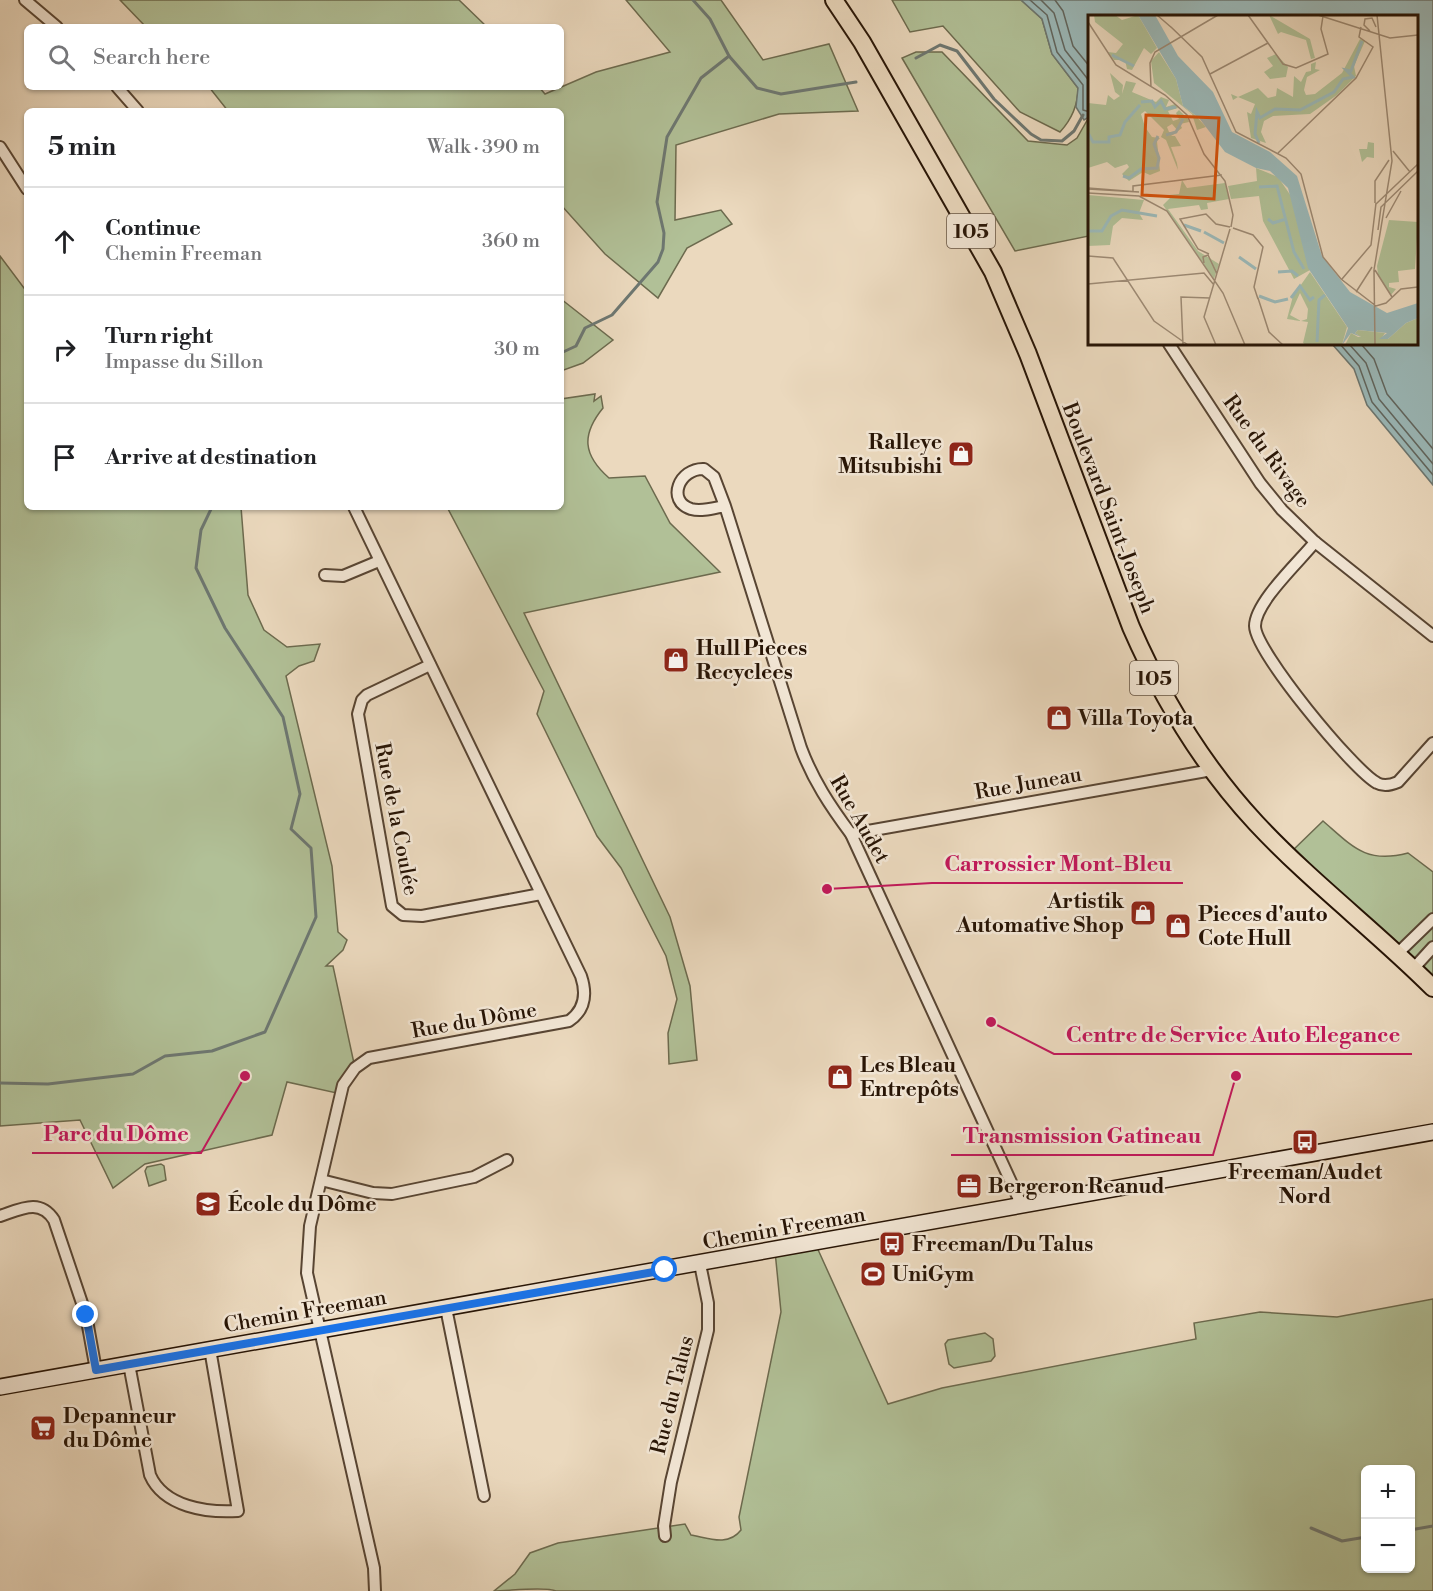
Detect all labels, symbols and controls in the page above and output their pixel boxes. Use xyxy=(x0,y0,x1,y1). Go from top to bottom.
inset map xyxy=(1088,15,1418,345)
search box xyxy=(24,24,564,90)
icon: search xyxy=(45,41,78,74)
text: Search here xyxy=(93,44,210,71)
text: 5 min xyxy=(48,131,116,163)
text: Walk · 390 m xyxy=(427,135,540,160)
road number: 105 xyxy=(947,214,995,248)
text: Continue xyxy=(105,215,201,242)
icon: ahead xyxy=(48,225,81,258)
text: 360 m xyxy=(482,229,540,254)
text: Chemin Freeman xyxy=(105,242,262,267)
text: Turn right xyxy=(105,323,213,350)
icon: right xyxy=(48,333,81,366)
text: 30 m xyxy=(494,337,540,362)
text: Impasse du Sillon xyxy=(105,350,263,375)
street label: Rue du Rivage xyxy=(1216,390,1316,513)
street label: Boulevard Saint-Joseph xyxy=(1055,398,1161,618)
place label: Ralleye Mitsubishi xyxy=(838,430,942,480)
shop icon: Ralleye Mitsubishi xyxy=(946,439,976,469)
icon: arrive xyxy=(48,441,81,474)
text: Arrive at destination xyxy=(105,444,317,471)
place label: Hull Pieces Recyclees xyxy=(696,636,807,686)
shop icon: Hull Pieces Recyclees xyxy=(661,645,691,675)
road number: 105 xyxy=(1130,661,1178,695)
shop icon: Villa Toyota xyxy=(1044,703,1074,733)
place label: Villa Toyota xyxy=(1077,706,1194,732)
street label: Rue de la Coulée xyxy=(368,741,424,898)
street label: Rue Juneau xyxy=(973,762,1084,806)
street label: Rue Audet xyxy=(823,771,895,869)
callout: Carrossier Mont-Bleu xyxy=(932,843,1183,883)
text: Carrossier Mont-Bleu xyxy=(944,851,1172,878)
place label: Artistik Automative Shop xyxy=(955,889,1125,939)
shop icon: Artistik Automative Shop xyxy=(1128,898,1158,928)
place label: Pieces d'auto Cote Hull xyxy=(1198,902,1328,952)
shop icon: Pieces d'auto Cote Hull xyxy=(1163,911,1193,941)
street label: Rue du Dôme xyxy=(409,997,539,1045)
callout: Centre de Service Auto Elegance xyxy=(1054,1014,1412,1054)
text: Centre de Service Auto Elegance xyxy=(1066,1022,1400,1049)
place label: Les Bleau Entrepôts xyxy=(860,1053,959,1103)
shop icon: Les Bleau Entrepôts xyxy=(825,1062,855,1092)
callout: Parc du Dôme xyxy=(32,1113,201,1153)
callout: Transmission Gatineau xyxy=(951,1115,1213,1155)
text: Parc du Dôme xyxy=(43,1121,189,1148)
text: Transmission Gatineau xyxy=(963,1123,1202,1150)
bus stop icon: Freeman/Audet Nord xyxy=(1290,1127,1320,1157)
place label: Freeman/Audet Nord xyxy=(1228,1160,1383,1210)
office icon: Bergeron Reanud xyxy=(954,1171,984,1201)
place label: Bergeron Reanud xyxy=(988,1174,1165,1200)
school or university icon: École du Dôme xyxy=(193,1189,223,1219)
place label: École du Dôme xyxy=(228,1190,376,1218)
street label: Chemin Freeman xyxy=(701,1202,868,1256)
bus stop icon: Freeman/Du Talus xyxy=(877,1229,907,1259)
place label: Freeman/Du Talus xyxy=(912,1232,1093,1258)
route start xyxy=(651,1256,677,1282)
sports icon: UniGym xyxy=(858,1259,888,1289)
place label: UniGym xyxy=(892,1262,974,1288)
street label: Chemin Freeman xyxy=(222,1285,389,1339)
route end xyxy=(72,1301,98,1327)
street label: Rue du Talus xyxy=(646,1333,700,1457)
place label: Depanneur du Dôme xyxy=(63,1404,176,1454)
supermarket icon: Depanneur du Dôme xyxy=(28,1413,58,1443)
map controls xyxy=(1361,1465,1415,1573)
button: + xyxy=(1361,1465,1415,1519)
button: − xyxy=(1361,1519,1415,1573)

